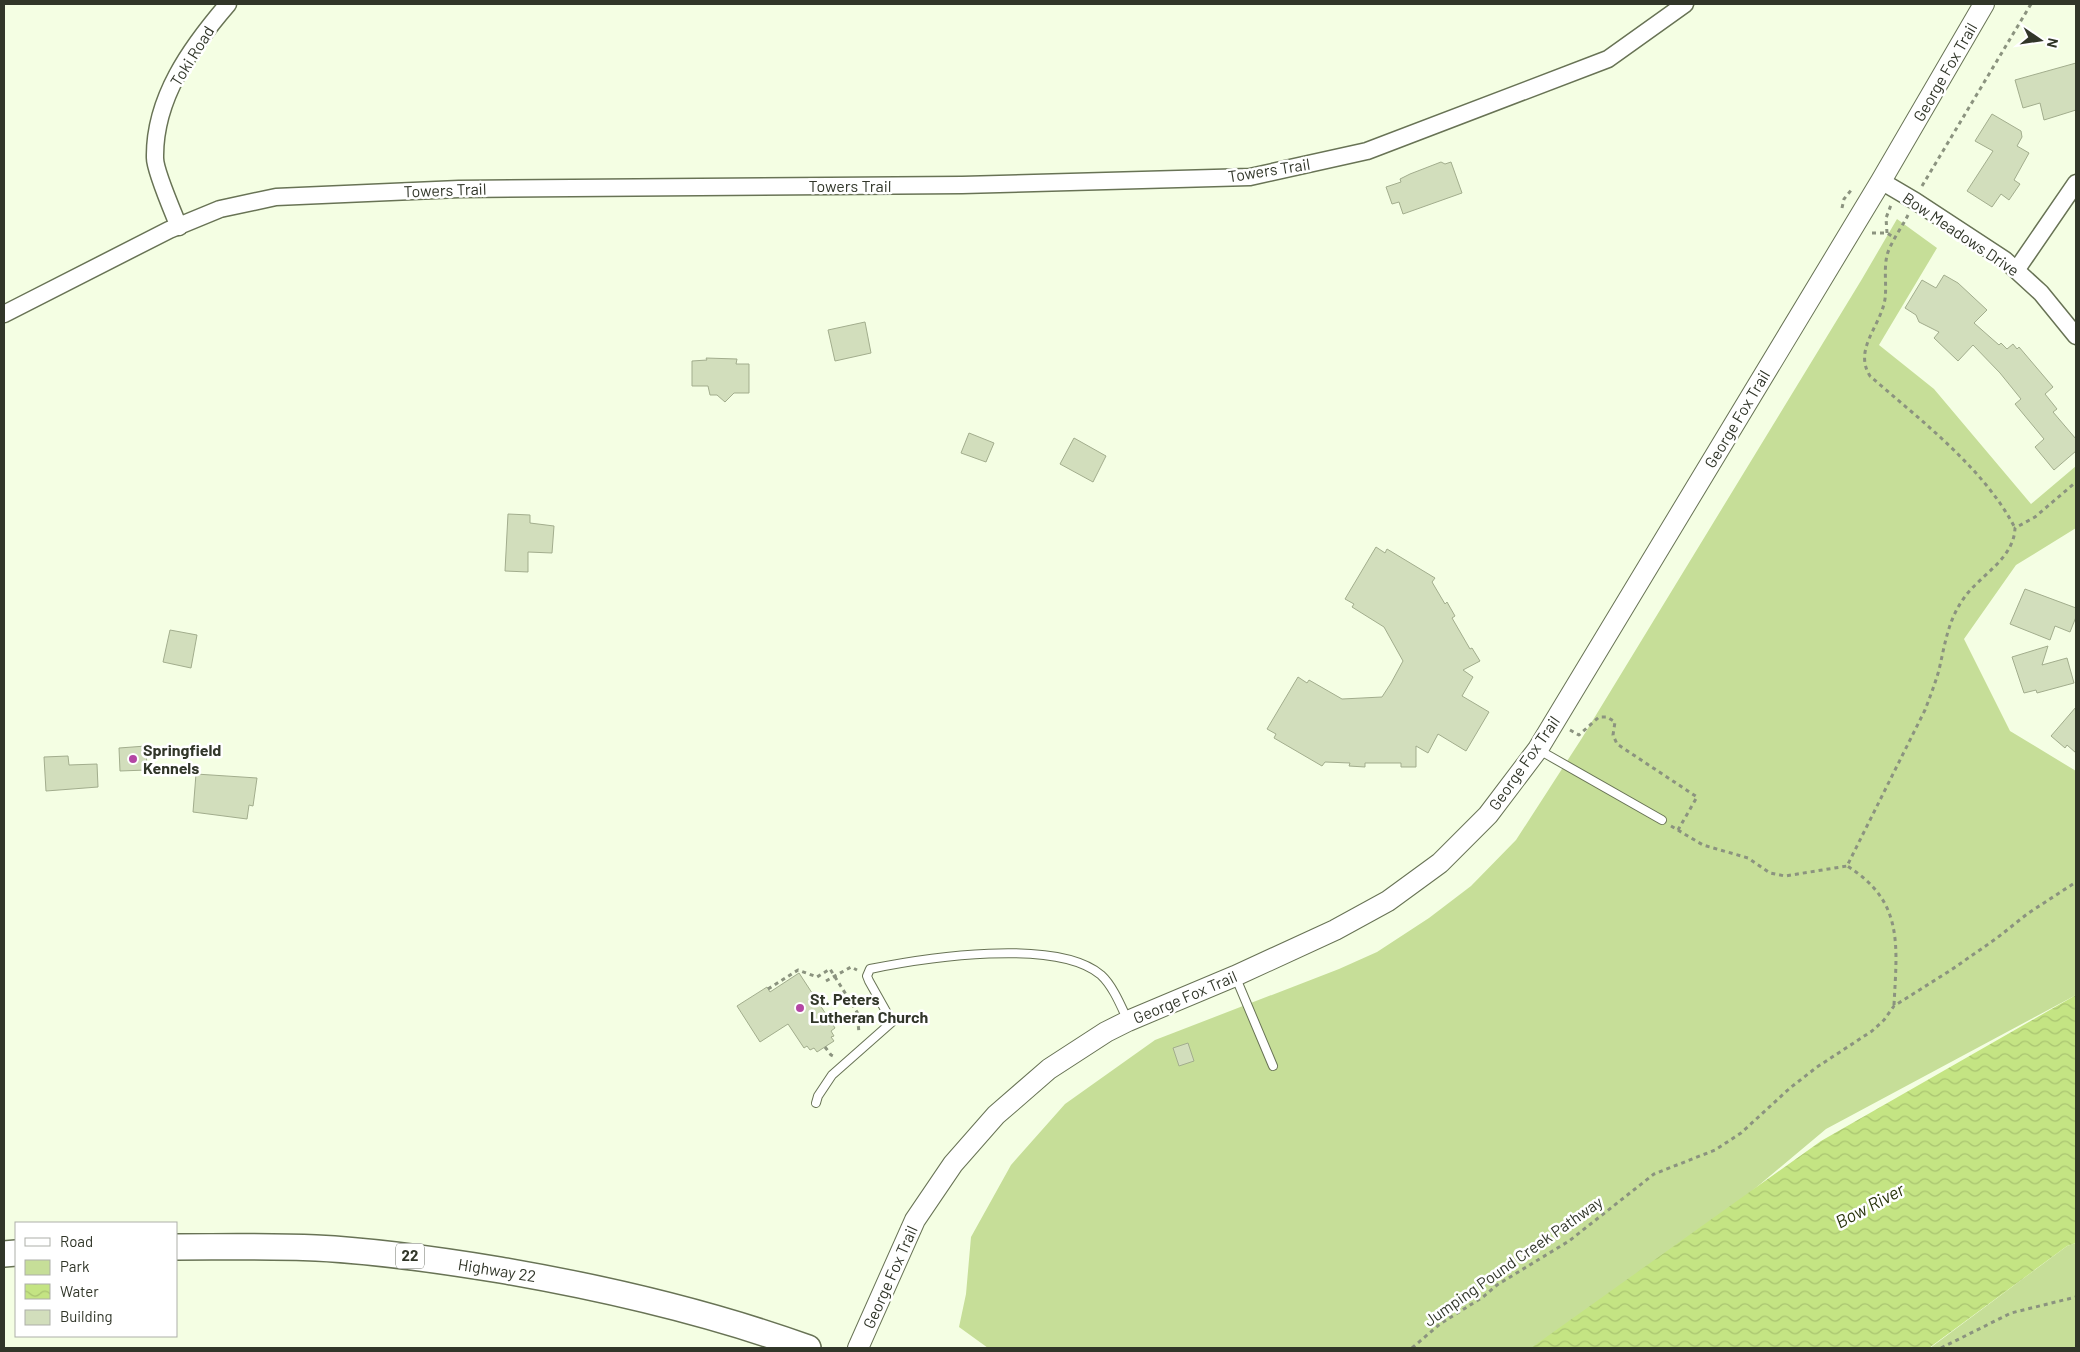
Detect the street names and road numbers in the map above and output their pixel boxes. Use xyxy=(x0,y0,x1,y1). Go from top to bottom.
street label: George Fox Trail xyxy=(1909,19,1980,124)
street label: Toki Road xyxy=(166,22,217,89)
street label: Towers Trail xyxy=(1227,154,1311,185)
street label: Towers Trail xyxy=(809,176,891,195)
street label: Towers Trail xyxy=(403,179,487,200)
street label: Bow Meadows Drive xyxy=(1900,188,2023,279)
street label: George Fox Trail xyxy=(1700,366,1773,471)
street label: George Fox Trail xyxy=(1484,712,1563,814)
street label: George Fox Trail xyxy=(1130,966,1239,1027)
street label: Jumping Pound Creek Pathway xyxy=(1420,1191,1606,1330)
street label: George Fox Trail xyxy=(858,1222,921,1331)
road number: 22 xyxy=(396,1244,424,1268)
street label: Highway 22 xyxy=(457,1254,537,1285)

